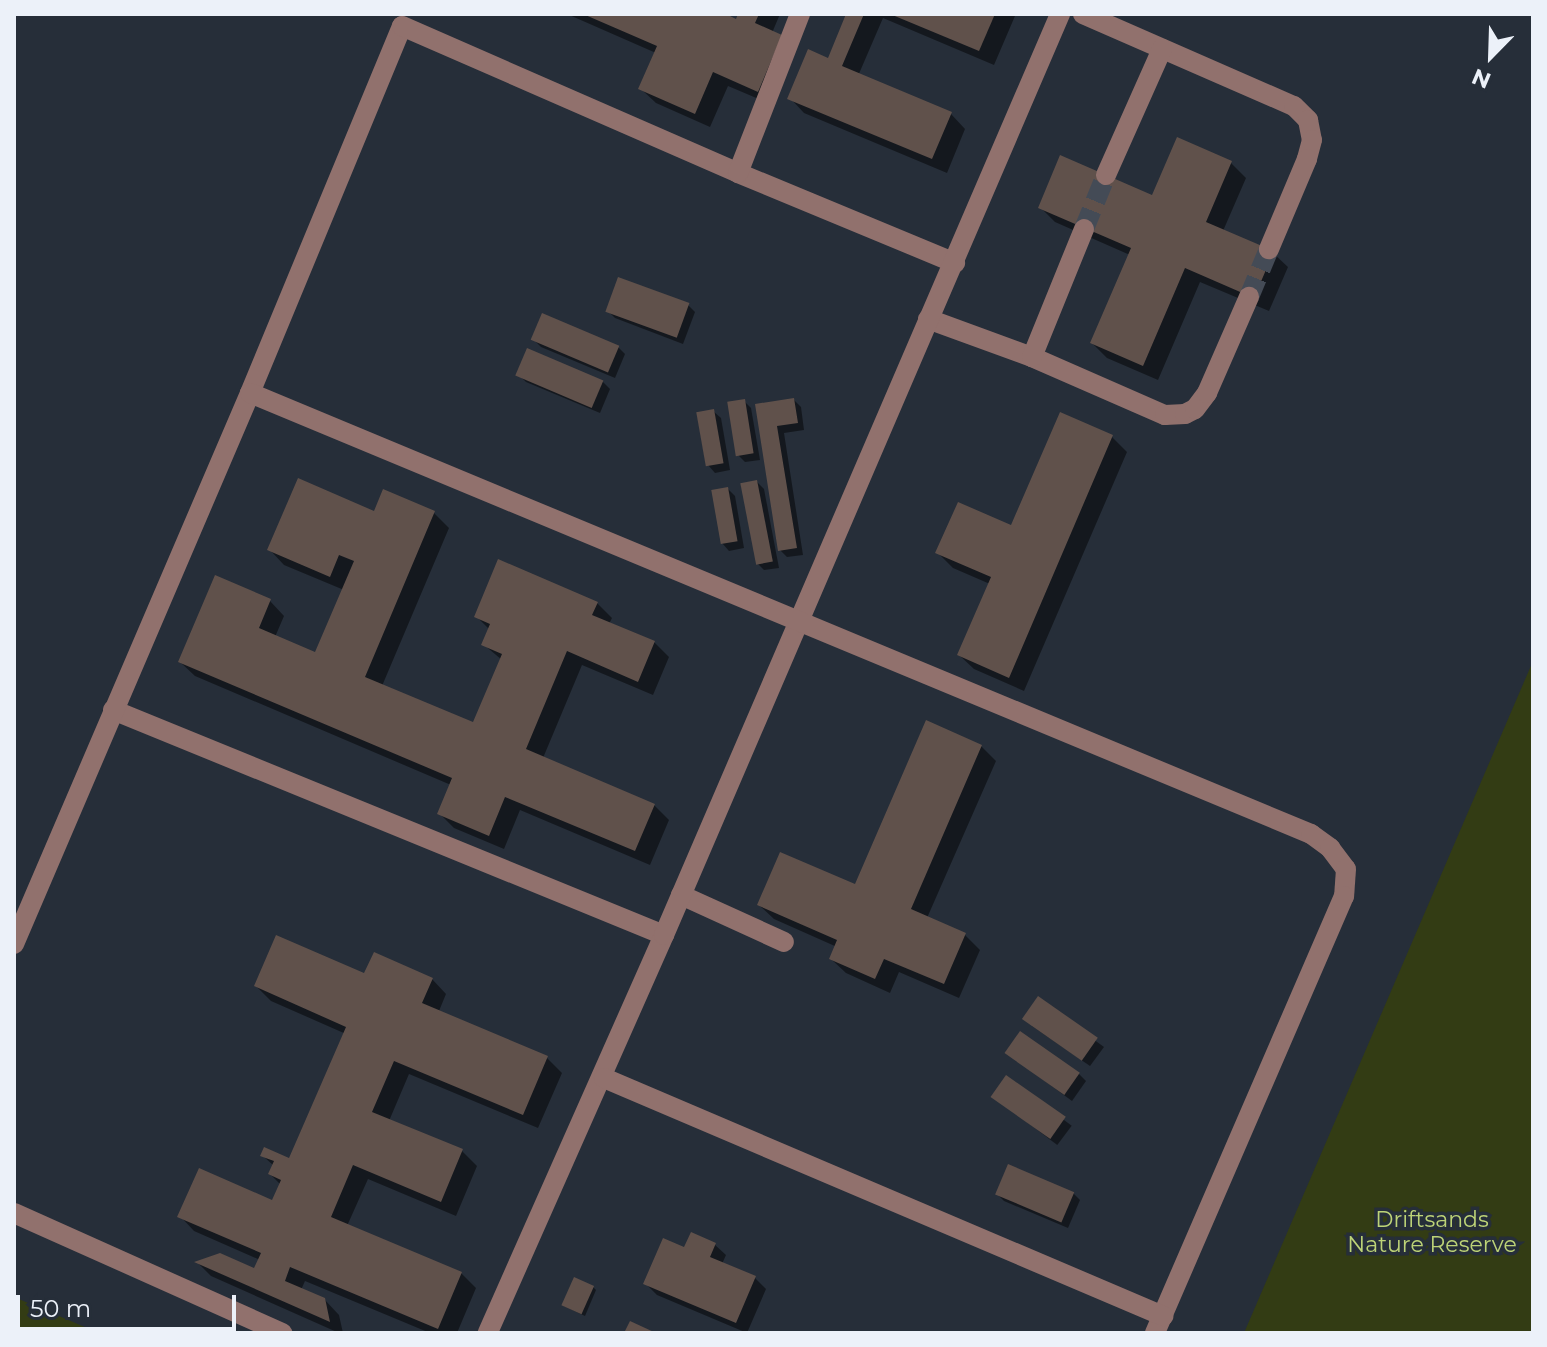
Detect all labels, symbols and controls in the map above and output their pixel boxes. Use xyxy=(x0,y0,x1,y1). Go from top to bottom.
north arrow xyxy=(1451,16,1531,96)
text: N xyxy=(1468,63,1495,94)
park label: Driftsands Nature Reserve xyxy=(1347,1206,1517,1258)
scale bar xyxy=(20,1279,240,1329)
text: 50 m xyxy=(30,1294,91,1323)

